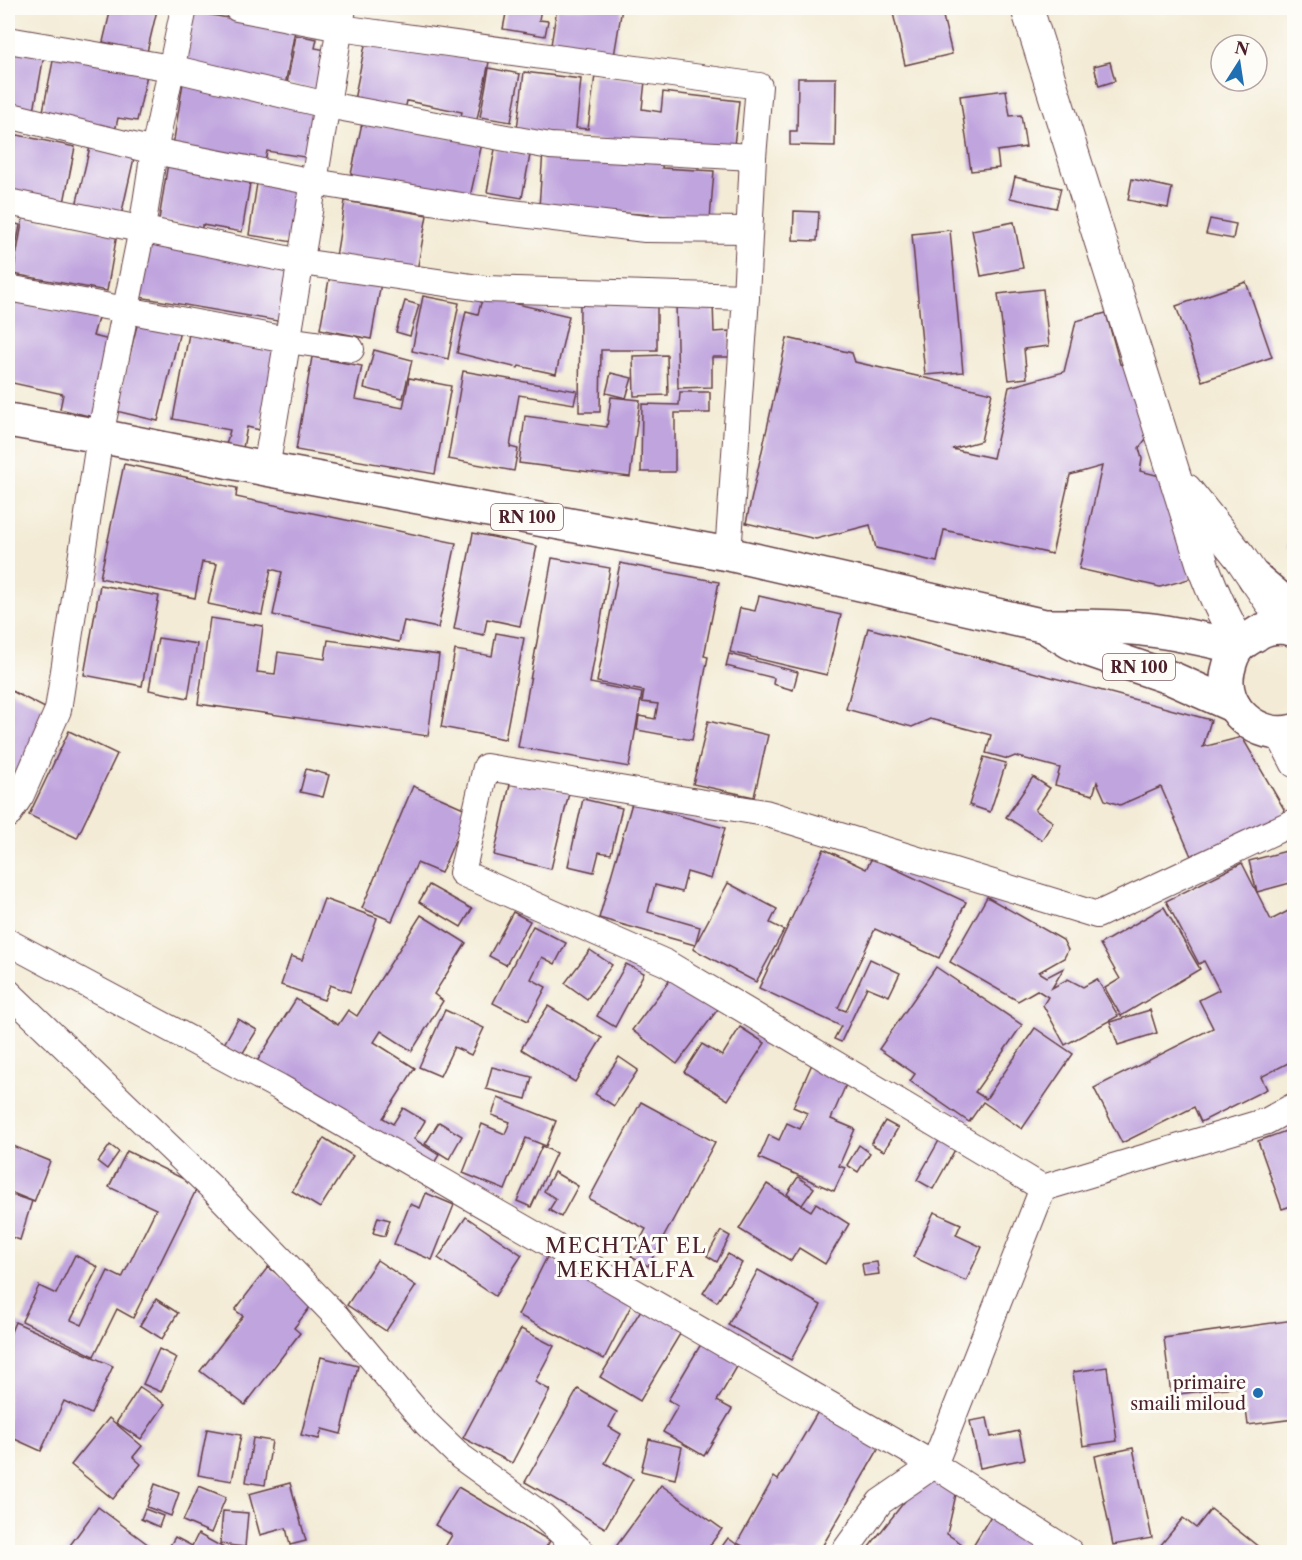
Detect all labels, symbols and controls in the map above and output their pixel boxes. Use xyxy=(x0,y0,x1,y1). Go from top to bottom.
north arrow xyxy=(1209,33,1269,93)
text: N xyxy=(1233,37,1251,60)
road number: RN 100 xyxy=(491,504,563,530)
road number: RN 100 xyxy=(1103,654,1175,680)
district label: MECHTAT EL MEKHALFA xyxy=(545,1233,707,1282)
place label: primaire smaili miloud xyxy=(1130,1372,1246,1415)
marker: primaire smaili miloud xyxy=(1251,1386,1265,1400)

